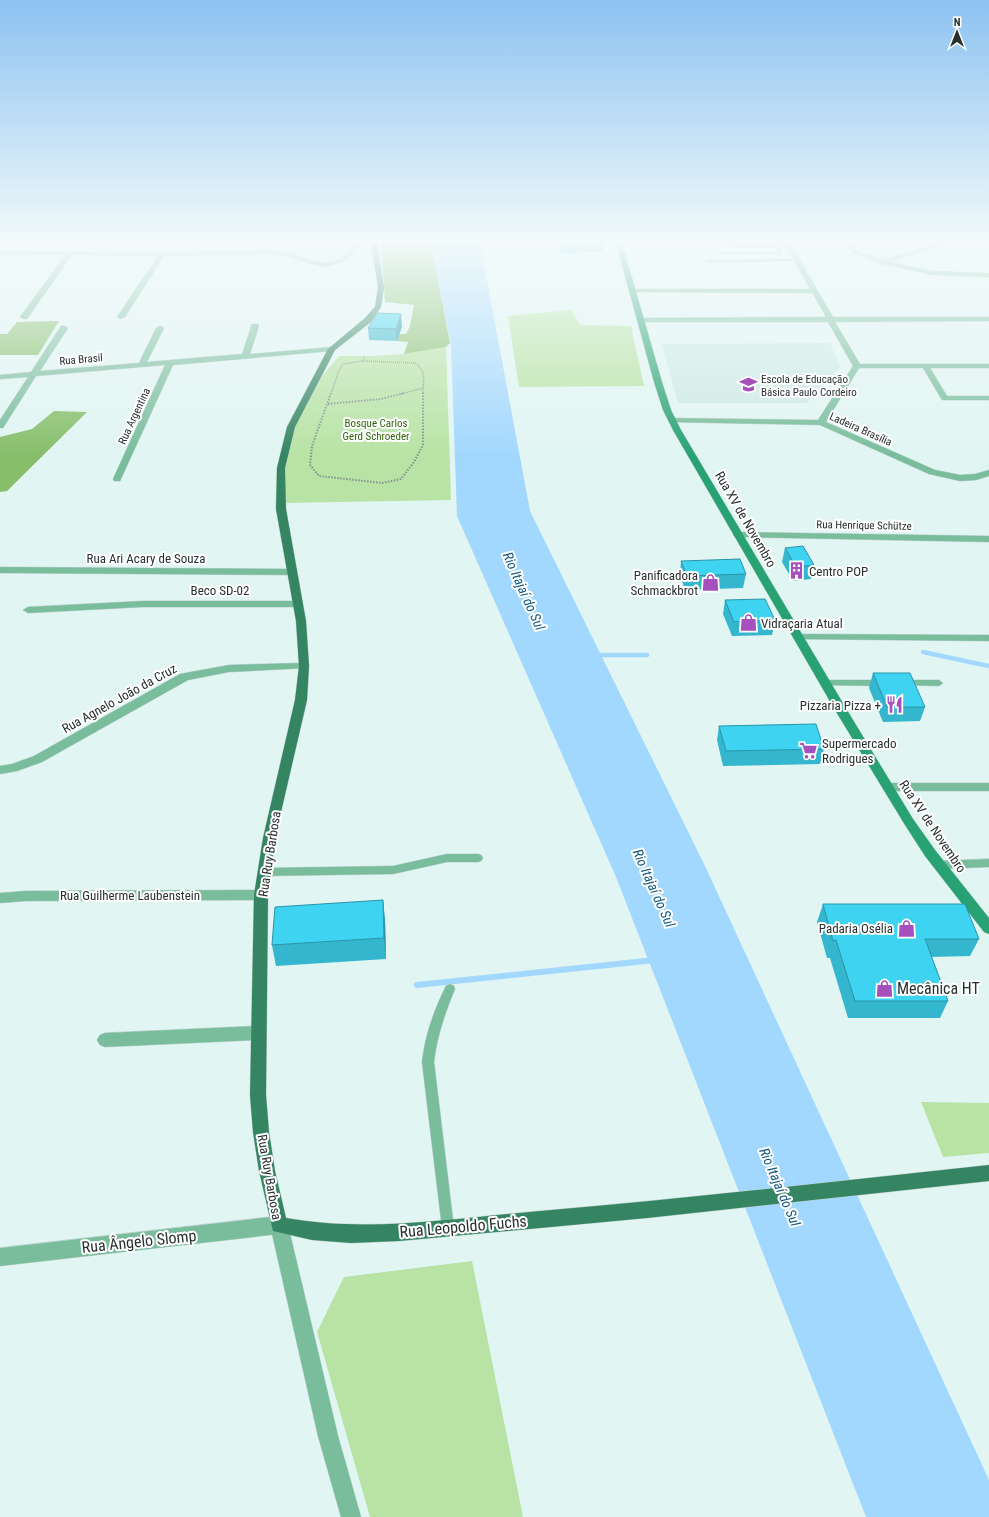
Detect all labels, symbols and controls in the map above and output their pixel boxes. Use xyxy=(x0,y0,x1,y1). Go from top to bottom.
north arrow xyxy=(937,12,977,52)
text: N xyxy=(954,16,961,29)
street label: Rua Brasil xyxy=(59,351,103,368)
place label: Escola de Educação Básica Paulo Cordeiro xyxy=(761,373,857,399)
school or university icon: Escola de Educação Básica Paulo Cordeiro xyxy=(738,375,758,395)
street label: Rua Argentina xyxy=(116,386,153,447)
street label: Ladeira Brasília xyxy=(828,410,894,449)
park label: Bosque Carlos Gerd Schroeder xyxy=(343,417,410,443)
street label: Rua XV de Novembro xyxy=(712,469,779,570)
street label: Rua Henrique Schütze xyxy=(816,518,912,533)
water label: Rio Itajaí do Sul xyxy=(500,550,549,633)
street label: Rua Ari Acary de Souza xyxy=(86,551,206,566)
building icon: Centro POP xyxy=(786,561,806,581)
place label: Centro POP xyxy=(809,564,868,579)
place label: Panificadora Schmackbrot xyxy=(630,568,698,598)
shop icon: Panificadora Schmackbrot xyxy=(701,572,721,592)
street label: Beco SD-02 xyxy=(191,583,249,598)
shop icon: Vidraçaria Atual xyxy=(738,613,758,633)
place label: Vidraçaria Atual xyxy=(761,616,843,631)
street label: Rua Agnelo João da Cruz xyxy=(59,661,179,736)
restaurant icon: Pizzaria Pizza + xyxy=(884,695,904,715)
place label: Pizzaria Pizza + xyxy=(800,698,881,713)
place label: Supermercado Rodrigues xyxy=(822,736,896,766)
supermarket icon: Supermercado Rodrigues xyxy=(799,740,819,760)
street label: Rua XV de Novembro xyxy=(896,777,969,875)
street label: Rua Ruy Barbosa xyxy=(255,810,284,898)
water label: Rio Itajaí do Sul xyxy=(630,847,679,930)
street label: Rua Guilherme Laubenstein xyxy=(60,888,200,903)
shop icon: Padaria Osélia xyxy=(896,918,916,938)
place label: Padaria Osélia xyxy=(819,921,893,936)
shop icon: Mecânica HT xyxy=(874,978,894,998)
place label: Mecânica HT xyxy=(897,979,980,998)
street label: Rua Ruy Barbosa xyxy=(255,1133,284,1221)
water label: Rio Itajaí do Sul xyxy=(756,1145,804,1229)
street label: Rua Leopoldo Fuchs xyxy=(399,1211,527,1242)
street label: Rua Ângelo Slomp xyxy=(81,1226,197,1257)

